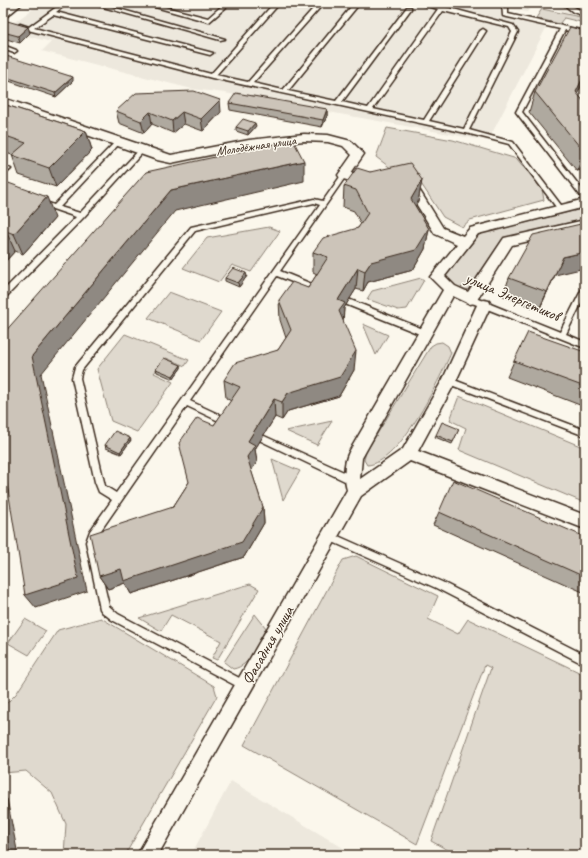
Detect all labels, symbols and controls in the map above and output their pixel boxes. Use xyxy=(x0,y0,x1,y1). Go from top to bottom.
street label: Молодёжная улица xyxy=(215,132,298,159)
street label: улица Энергетиков xyxy=(461,268,566,327)
street label: Фасадная улица xyxy=(237,602,299,688)

